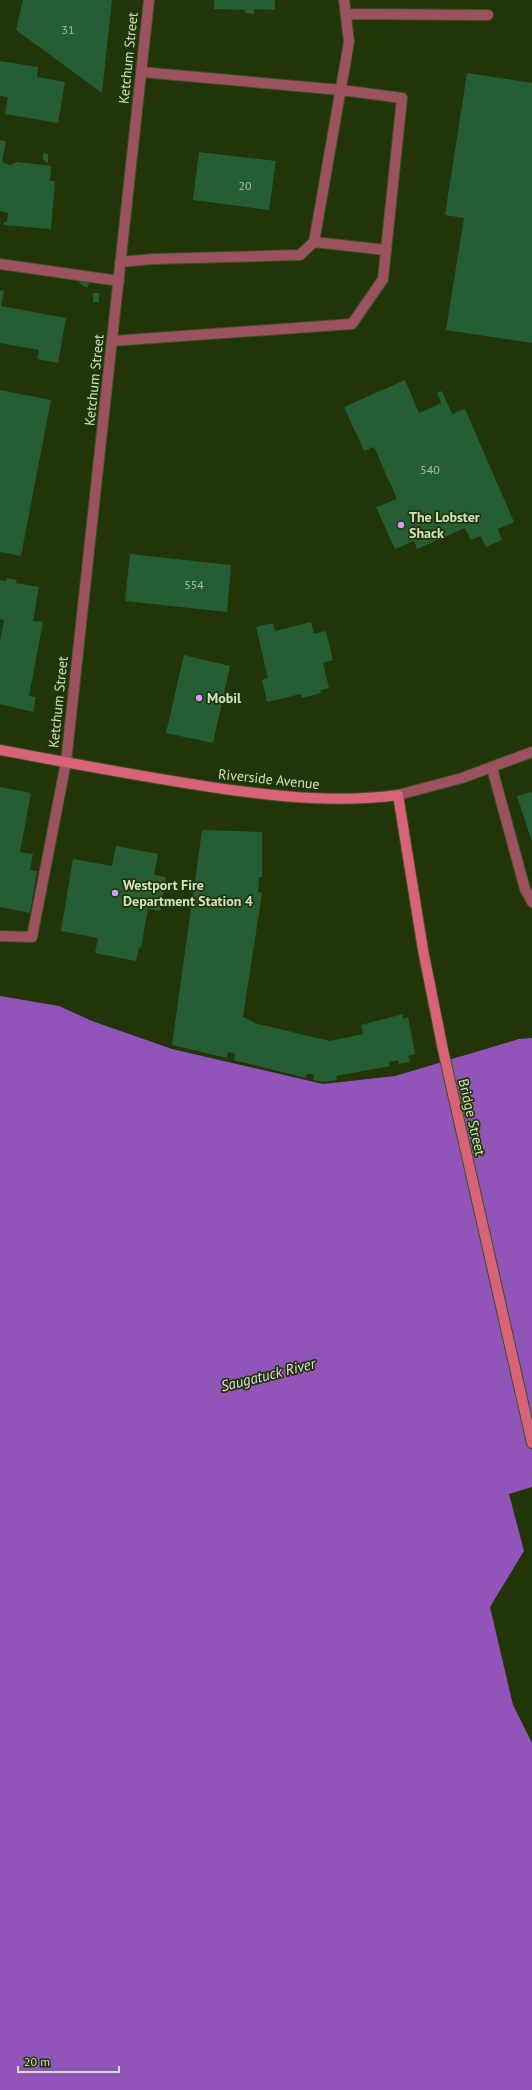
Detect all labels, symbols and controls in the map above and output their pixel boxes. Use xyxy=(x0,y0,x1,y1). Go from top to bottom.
street label: Ketchum Street xyxy=(114,11,142,105)
house number: 31 xyxy=(61,22,75,37)
house number: 20 xyxy=(238,178,252,193)
street label: Ketchum Street xyxy=(80,333,108,427)
house number: 540 xyxy=(420,462,440,477)
place label: The Lobster Shack xyxy=(409,508,480,542)
marker: The Lobster Shack xyxy=(396,520,406,530)
house number: 554 xyxy=(184,577,204,592)
street label: Ketchum Street xyxy=(44,655,72,749)
place label: Mobil xyxy=(207,689,242,707)
marker: Mobil xyxy=(194,693,204,703)
street label: Riverside Avenue xyxy=(217,765,321,793)
place label: Westport Fire Department Station 4 xyxy=(123,876,253,910)
marker: Westport Fire Department Station 4 xyxy=(110,888,120,898)
street label: Bridge Street xyxy=(454,1077,490,1157)
water label: Saugatuck River xyxy=(219,1353,318,1395)
scale bar xyxy=(18,2048,119,2074)
text: 20 m xyxy=(24,2054,50,2069)

